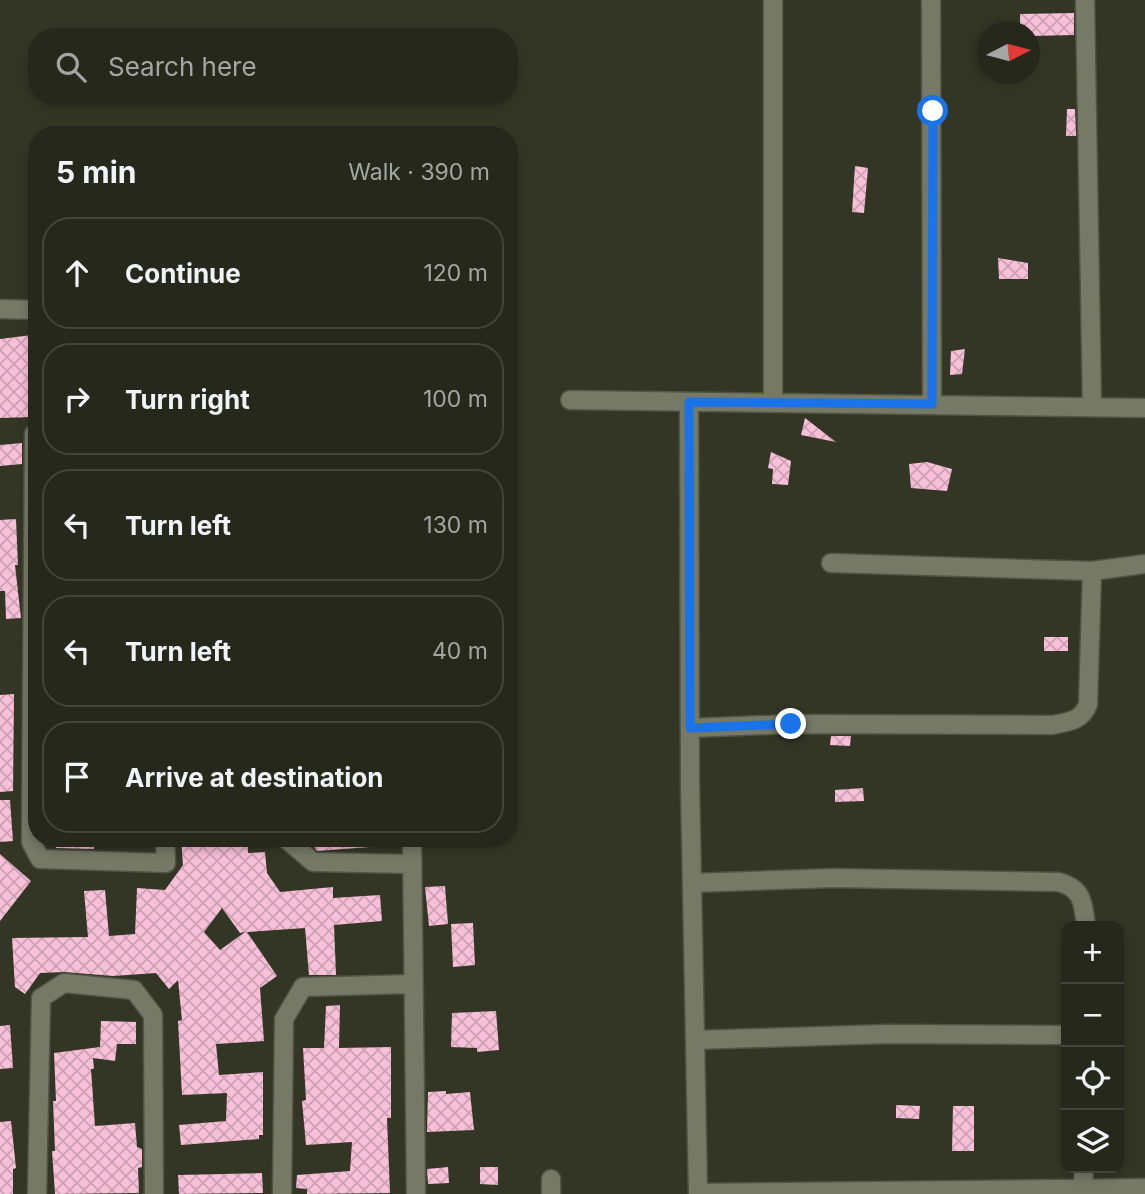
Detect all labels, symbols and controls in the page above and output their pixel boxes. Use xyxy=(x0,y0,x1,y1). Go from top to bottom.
north arrow xyxy=(977,21,1040,84)
search box xyxy=(28,28,518,105)
icon: search xyxy=(52,48,90,86)
text: Search here xyxy=(108,51,257,82)
route start xyxy=(917,95,948,126)
text: 5 min xyxy=(56,154,136,190)
text: Walk · 390 m xyxy=(348,158,490,186)
icon: ahead xyxy=(58,254,96,292)
text: Continue xyxy=(125,258,241,289)
text: 120 m xyxy=(423,259,488,287)
icon: right xyxy=(58,380,96,418)
text: Turn right xyxy=(125,384,250,415)
text: 100 m xyxy=(423,385,488,413)
icon: left xyxy=(58,506,96,544)
text: Turn left xyxy=(125,510,231,541)
text: 130 m xyxy=(423,511,488,539)
icon: left xyxy=(58,632,96,670)
text: Turn left xyxy=(125,636,231,667)
text: 40 m xyxy=(432,637,488,665)
route end xyxy=(775,708,806,739)
icon: arrive xyxy=(58,758,96,796)
text: Arrive at destination xyxy=(125,762,384,793)
map controls xyxy=(1061,921,1124,1173)
button: + xyxy=(1061,921,1124,984)
button: − xyxy=(1061,984,1124,1047)
button: locate xyxy=(1061,1047,1124,1110)
button: layers xyxy=(1061,1110,1124,1173)

